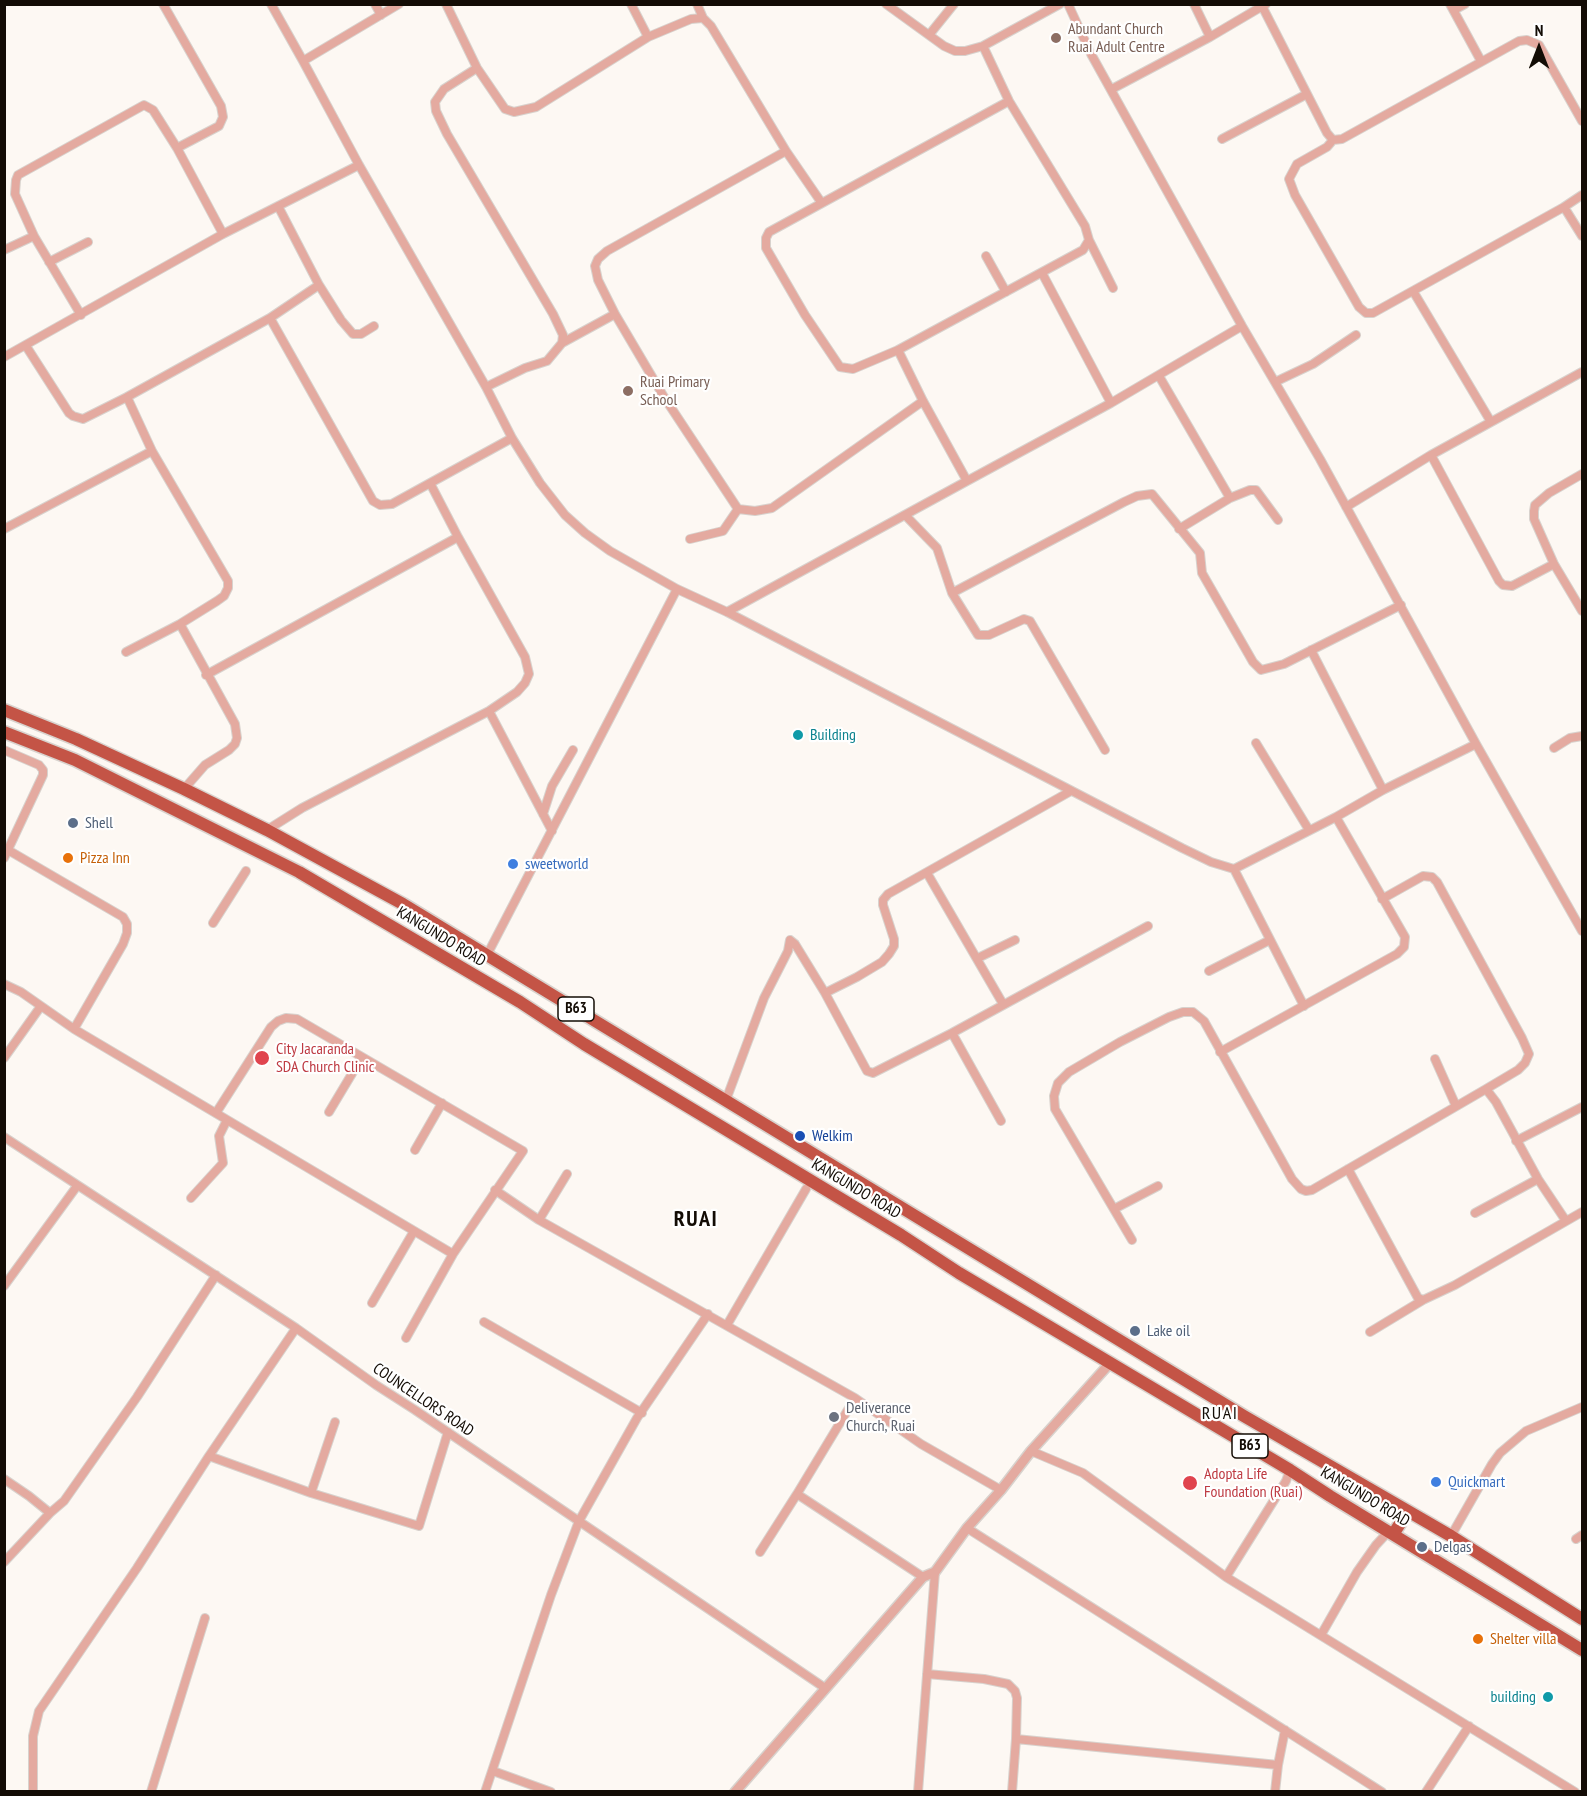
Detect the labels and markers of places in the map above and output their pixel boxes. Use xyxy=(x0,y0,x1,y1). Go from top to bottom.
place label: Abundant Church Ruai Adult Centre xyxy=(1068,19,1165,57)
marker: Abundant Church Ruai Adult Centre xyxy=(1049,31,1063,45)
place label: Ruai Primary School xyxy=(640,372,710,410)
marker: Ruai Primary School xyxy=(621,384,635,398)
place label: Building xyxy=(810,725,856,745)
marker: Building xyxy=(791,728,805,742)
place label: Shell xyxy=(85,813,113,833)
marker: Shell xyxy=(66,816,80,830)
place label: Pizza Inn xyxy=(80,848,130,868)
marker: Pizza Inn xyxy=(61,851,75,865)
place label: sweetworld xyxy=(525,854,588,874)
marker: sweetworld xyxy=(506,857,520,871)
place label: City Jacaranda SDA Church Clinic xyxy=(276,1039,374,1077)
marker: City Jacaranda SDA Church Clinic xyxy=(253,1049,271,1067)
place label: Welkim xyxy=(812,1126,853,1146)
marker: Welkim xyxy=(793,1129,807,1143)
place label: Lake oil xyxy=(1147,1321,1190,1341)
marker: Lake oil xyxy=(1128,1324,1142,1338)
place label: Deliverance Church, Ruai xyxy=(846,1398,915,1436)
marker: Deliverance Church, Ruai xyxy=(827,1410,841,1424)
place label: Adopta Life Foundation (Ruai) xyxy=(1204,1464,1302,1502)
place label: Quickmart xyxy=(1448,1472,1505,1492)
marker: Adopta Life Foundation (Ruai) xyxy=(1181,1474,1199,1492)
marker: Quickmart xyxy=(1429,1475,1443,1489)
place label: Delgas xyxy=(1434,1537,1471,1557)
marker: Delgas xyxy=(1415,1540,1429,1554)
place label: Shelter villa xyxy=(1490,1629,1556,1649)
marker: Shelter villa xyxy=(1471,1632,1485,1646)
place label: building xyxy=(1491,1687,1536,1707)
marker: building xyxy=(1541,1690,1555,1704)

